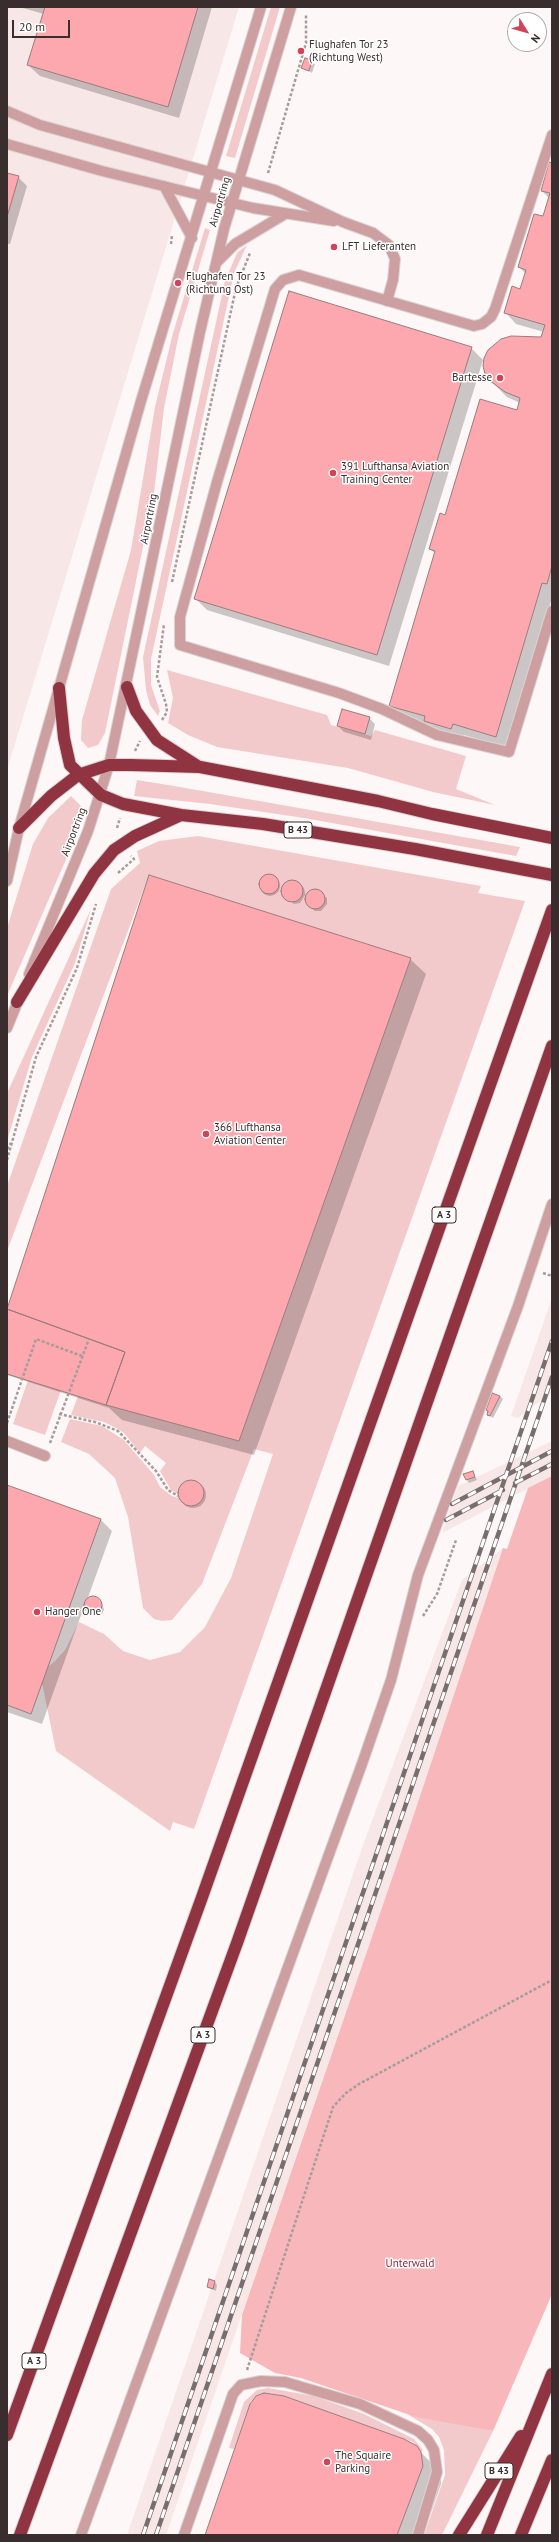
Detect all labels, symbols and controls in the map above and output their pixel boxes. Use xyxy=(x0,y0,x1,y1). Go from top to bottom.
scale bar xyxy=(14,12,72,38)
north arrow xyxy=(507,12,547,52)
text: 20 m xyxy=(19,19,45,34)
text: N xyxy=(528,32,544,46)
place label: Flughafen Tor 23 (Richtung West) xyxy=(309,38,388,64)
marker: Flughafen Tor 23 (Richtung West) xyxy=(296,46,306,56)
street label: Airportring xyxy=(207,175,233,229)
place label: LFT Lieferanten xyxy=(342,240,416,254)
marker: LFT Lieferanten xyxy=(329,242,339,252)
place label: Flughafen Tor 23 (Richtung Ost) xyxy=(186,270,265,296)
marker: Flughafen Tor 23 (Richtung Ost) xyxy=(173,278,183,288)
place label: Bartesse xyxy=(452,371,492,385)
marker: Bartesse xyxy=(495,373,505,383)
place label: 391 Lufthansa Aviation Training Center xyxy=(341,460,449,486)
marker: 391 Lufthansa Aviation Training Center xyxy=(328,468,338,478)
street label: Airportring xyxy=(138,493,160,545)
street label: Airportring xyxy=(59,806,89,858)
road number: B 43 xyxy=(284,822,312,838)
place label: 366 Lufthansa Aviation Center xyxy=(214,1121,286,1147)
marker: 366 Lufthansa Aviation Center xyxy=(201,1129,211,1139)
road number: A 3 xyxy=(432,1207,456,1223)
place label: Hanger One xyxy=(45,1605,101,1619)
marker: Hanger One xyxy=(32,1607,42,1617)
road number: A 3 xyxy=(191,2027,215,2043)
park label: Unterwald xyxy=(386,2257,434,2271)
road number: A 3 xyxy=(22,2353,46,2369)
place label: The Squaire Parking xyxy=(335,2449,391,2475)
marker: The Squaire Parking xyxy=(322,2457,332,2467)
road number: B 43 xyxy=(485,2463,513,2479)

